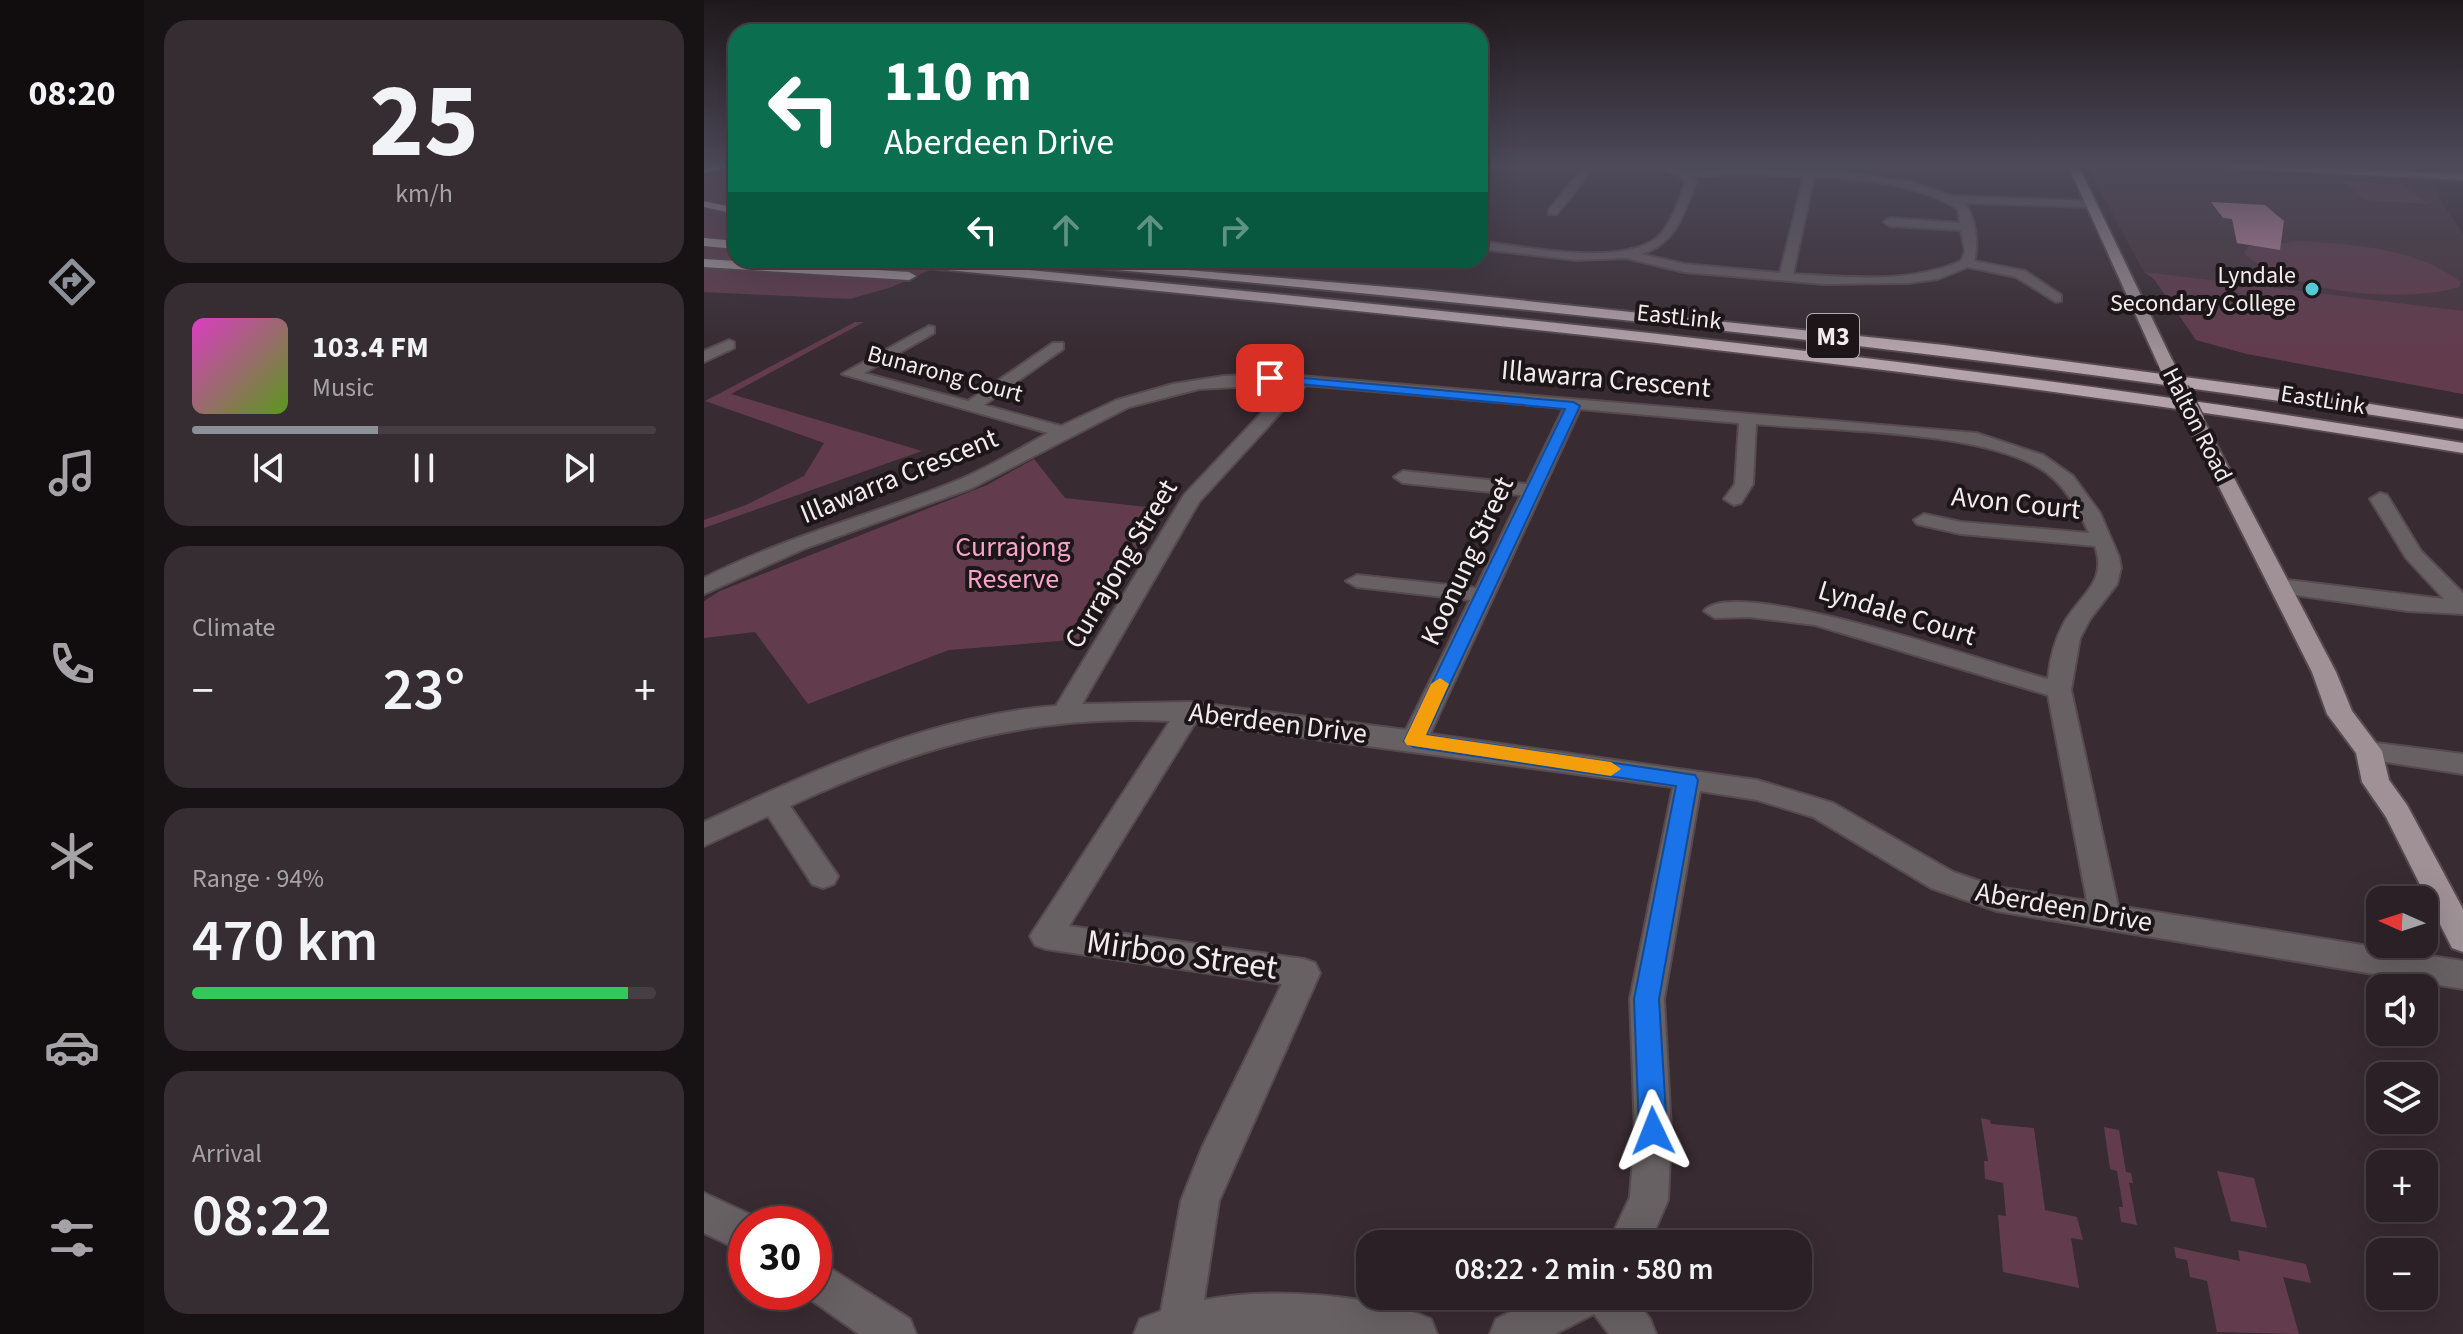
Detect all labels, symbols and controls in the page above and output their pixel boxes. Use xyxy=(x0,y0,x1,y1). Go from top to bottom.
text: 110 m xyxy=(884,43,1032,122)
text: 25 xyxy=(369,49,479,197)
icon: left xyxy=(752,56,856,160)
text: 08:20 xyxy=(29,68,115,119)
text: Aberdeen Drive xyxy=(884,117,1114,168)
text: km/h xyxy=(395,175,453,212)
icon: left xyxy=(960,208,1004,252)
icon: ahead xyxy=(1044,208,1088,252)
icon: ahead xyxy=(1128,208,1172,252)
icon: right xyxy=(1212,208,1256,252)
icon: directions xyxy=(44,254,100,310)
place label: Lyndale Secondary College xyxy=(2110,258,2296,321)
marker: Lyndale Secondary College xyxy=(2303,280,2321,298)
street label: EastLink xyxy=(1635,295,1723,339)
road number: M3 xyxy=(1807,314,1859,358)
text: 103.4 FM xyxy=(312,326,429,369)
street label: Bunarong Court xyxy=(863,336,1027,412)
pin xyxy=(1236,344,1304,412)
street label: Illawarra Crescent xyxy=(1500,350,1713,408)
icon: arrive xyxy=(1248,356,1292,400)
street label: Halton Road xyxy=(2153,362,2241,488)
text: Music xyxy=(312,369,374,406)
street label: EastLink xyxy=(2278,376,2368,424)
street label: Illawarra Crescent xyxy=(794,418,1004,534)
icon: music xyxy=(44,445,100,501)
icon: previous xyxy=(247,446,291,490)
icon: pause xyxy=(402,446,446,490)
icon: next xyxy=(557,446,601,490)
street label: Koonung Street xyxy=(1410,470,1524,652)
street label: Currajong Street xyxy=(1055,471,1188,656)
street label: Avon Court xyxy=(1949,476,2083,530)
park label: Currajong Reserve xyxy=(955,527,1071,599)
street label: Lyndale Court xyxy=(1813,570,1981,656)
text: Climate xyxy=(192,609,276,646)
icon: phone xyxy=(44,636,100,692)
text: 23° xyxy=(383,648,465,733)
text: − xyxy=(192,660,214,723)
text: + xyxy=(634,660,656,723)
street label: Aberdeen Drive xyxy=(1187,692,1369,754)
icon: climate xyxy=(44,828,100,884)
text: Range · 94% xyxy=(192,860,324,897)
street label: Aberdeen Drive xyxy=(1972,872,2156,942)
north arrow xyxy=(2366,886,2438,958)
map controls xyxy=(2366,886,2438,1310)
text: 470 km xyxy=(192,899,378,984)
street label: Mirboo Street xyxy=(1083,917,1281,993)
button: sound xyxy=(2366,974,2438,1046)
icon: car xyxy=(44,1019,100,1075)
button: layers xyxy=(2366,1062,2438,1134)
position arrow xyxy=(1611,1089,1695,1173)
text: Arrival xyxy=(192,1135,262,1172)
button: + xyxy=(2366,1150,2438,1222)
text: 08:22 xyxy=(192,1174,332,1259)
speed limit sign: 30 xyxy=(728,1206,832,1310)
icon: filters xyxy=(44,1210,100,1266)
button: − xyxy=(2366,1238,2438,1310)
text: 08:22 · 2 min · 580 m xyxy=(1454,1248,1714,1291)

